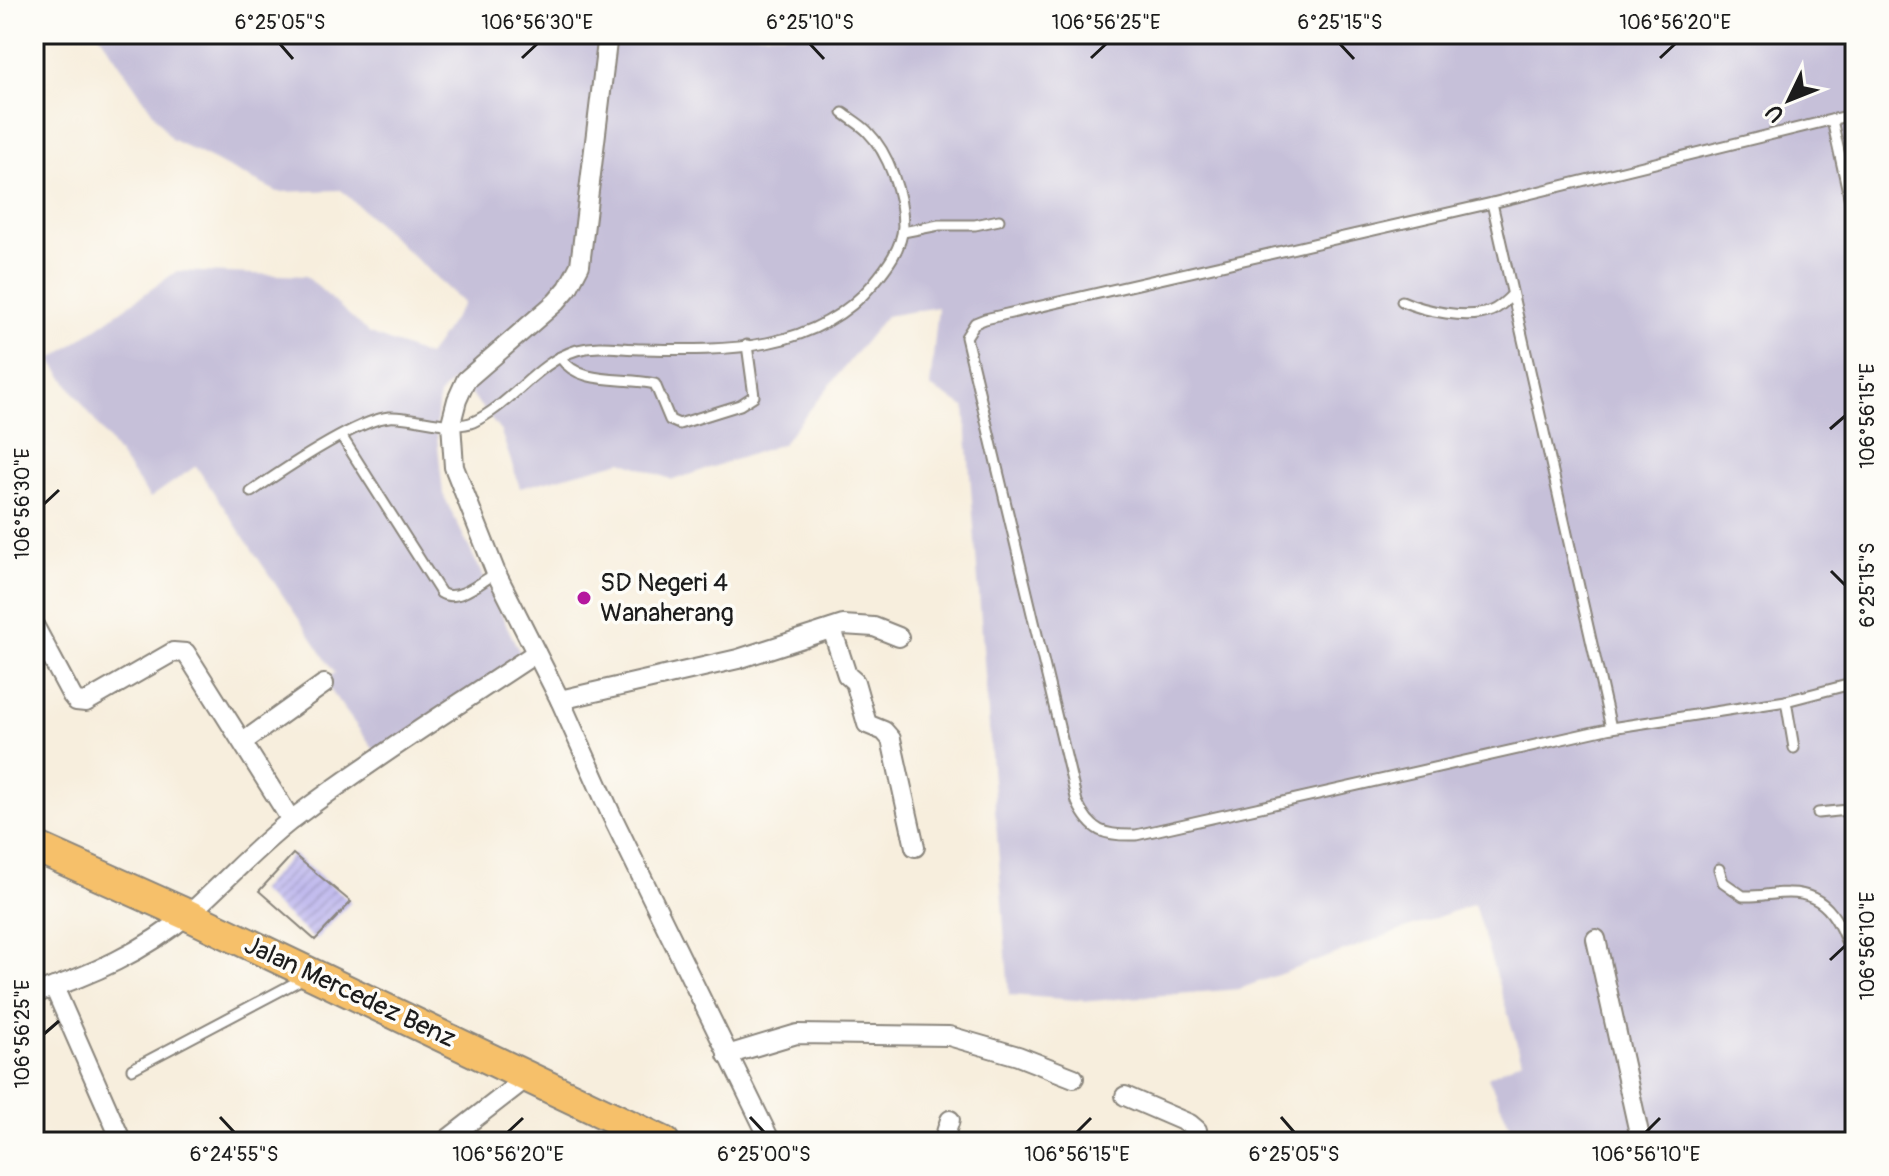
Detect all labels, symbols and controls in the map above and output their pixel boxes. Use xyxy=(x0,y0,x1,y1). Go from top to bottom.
text: 6°25'05"S xyxy=(235,10,325,35)
text: 106°56'30"E xyxy=(481,10,593,35)
text: 6°25'10"S xyxy=(766,10,854,35)
text: 106°56'25"E xyxy=(1052,10,1160,35)
text: 6°25'15"S xyxy=(1298,10,1382,35)
text: 106°56'20"E xyxy=(1619,10,1731,35)
north arrow xyxy=(1749,60,1829,140)
text: U xyxy=(1760,98,1790,128)
text: 106°56'15"E xyxy=(1855,363,1880,469)
text: 106°56'30"E xyxy=(10,448,35,560)
text: 6°25'15"S xyxy=(1855,543,1880,627)
place label: SD Negeri 4 Wanaherang xyxy=(600,567,734,629)
marker: SD Negeri 4 Wanaherang xyxy=(575,589,593,607)
text: 106°56'10"E xyxy=(1855,892,1880,1000)
street label: Jalan Mercedez Benz xyxy=(239,929,461,1055)
text: 106°56'25"E xyxy=(10,980,35,1088)
text: 6°24'55"S xyxy=(190,1142,278,1167)
text: 106°56'20"E xyxy=(452,1142,564,1167)
text: 6°25'00"S xyxy=(717,1142,811,1167)
text: 106°56'15"E xyxy=(1024,1142,1130,1167)
text: 6°25'05"S xyxy=(1249,1142,1339,1167)
text: 106°56'10"E xyxy=(1592,1142,1700,1167)

